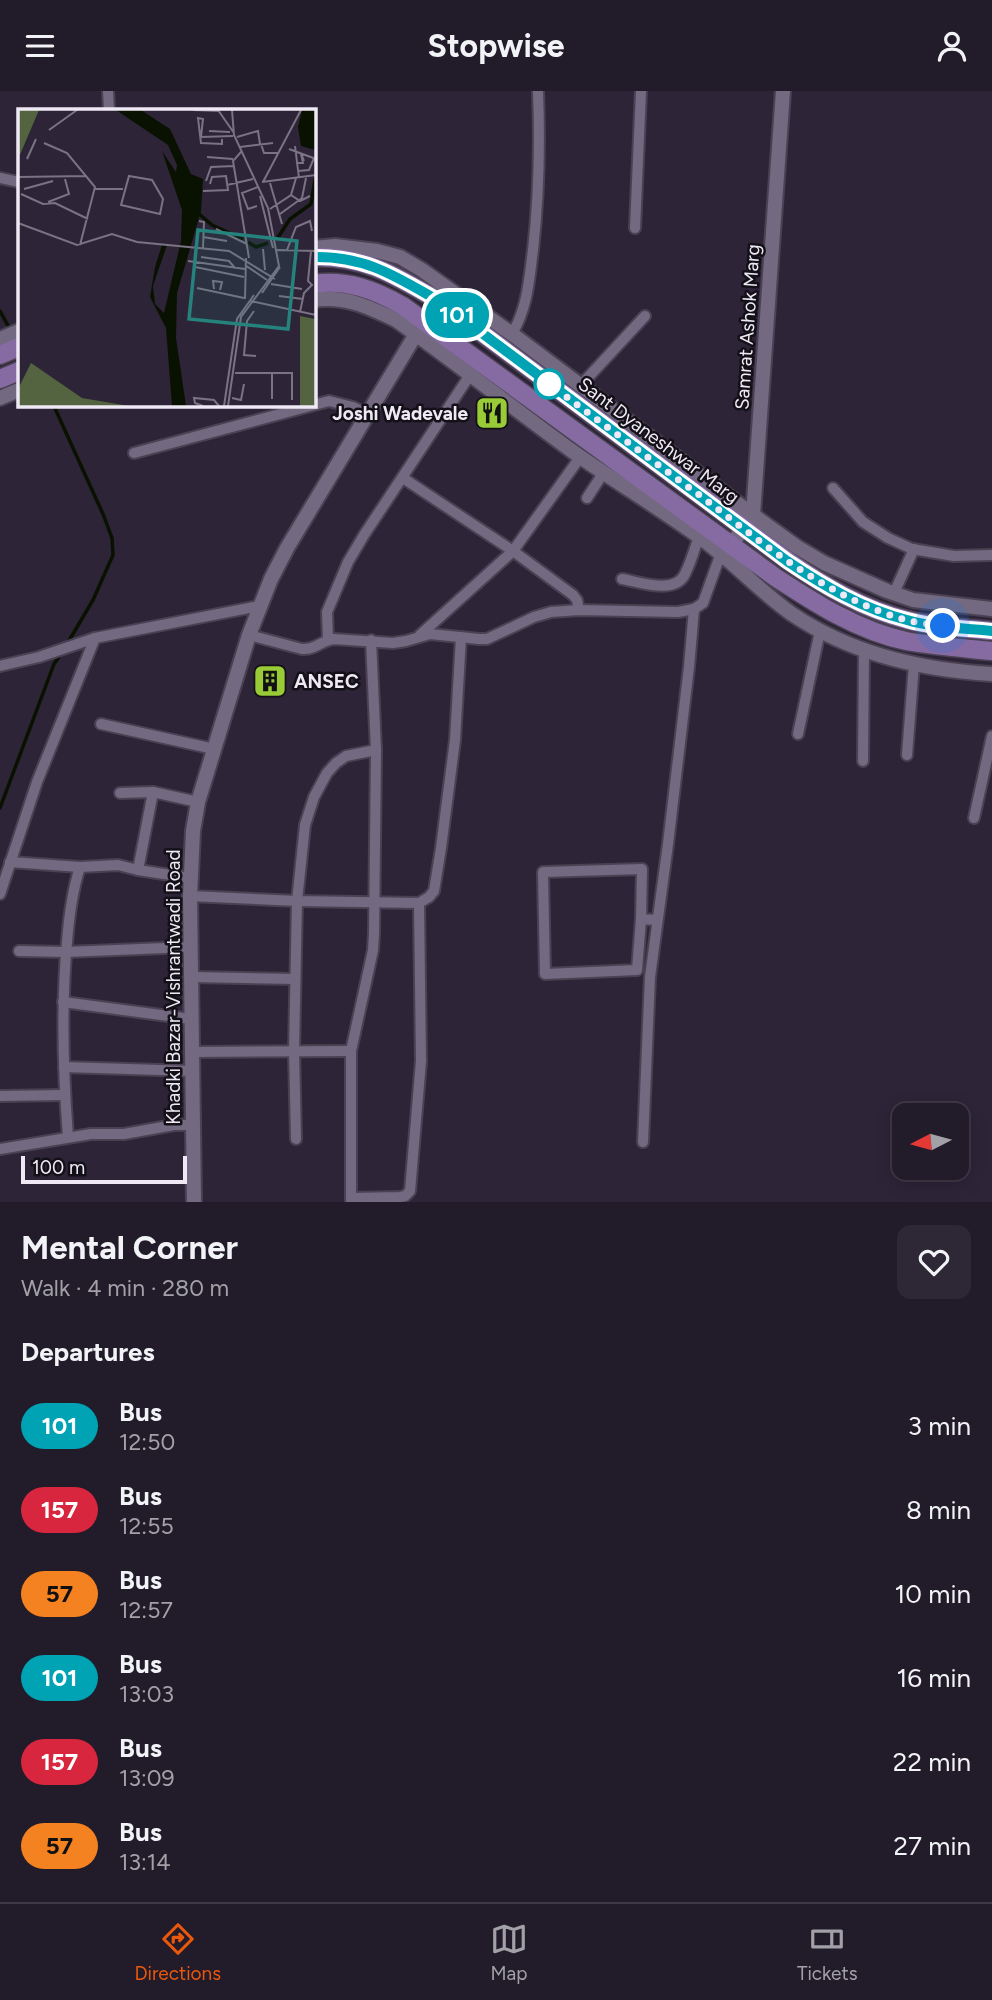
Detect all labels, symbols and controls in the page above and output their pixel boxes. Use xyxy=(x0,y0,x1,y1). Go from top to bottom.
icon: menu xyxy=(21,27,59,65)
text: Stopwise xyxy=(428,27,564,65)
icon: person xyxy=(933,27,971,65)
inset map xyxy=(18,109,315,406)
street label: Samrat Ashok Marg xyxy=(730,243,765,411)
line badge: 101 xyxy=(417,292,497,338)
text: 101 xyxy=(439,300,475,329)
unlabelled marker xyxy=(534,369,564,399)
street label: Sant Dyaneshwar Marg xyxy=(574,372,744,508)
restaurant icon: Joshi Wadevale xyxy=(473,394,511,432)
place label: Joshi Wadevale xyxy=(332,402,468,425)
your location xyxy=(925,608,960,643)
building icon: ANSEC xyxy=(251,662,289,700)
place label: ANSEC xyxy=(294,670,359,693)
street label: Khadki Bazar-Vishrantwadi Road xyxy=(162,849,185,1125)
north arrow xyxy=(892,1103,970,1179)
map controls xyxy=(892,1103,969,1180)
scale bar xyxy=(21,1153,187,1185)
text: 100 m xyxy=(32,1156,85,1179)
button: heart xyxy=(897,1225,971,1299)
text: Mental Corner xyxy=(21,1228,238,1267)
text: Walk · 4 min · 280 m xyxy=(21,1274,229,1302)
text: Departures xyxy=(21,1336,155,1368)
text: Bus xyxy=(119,1396,162,1428)
text: 3 min xyxy=(908,1410,971,1442)
text: 101 xyxy=(42,1411,77,1440)
text: 12:50 xyxy=(119,1428,175,1456)
text: Bus xyxy=(119,1480,162,1512)
text: 8 min xyxy=(906,1494,971,1526)
text: 157 xyxy=(41,1495,78,1524)
text: 12:55 xyxy=(119,1512,174,1540)
text: Bus xyxy=(119,1564,162,1596)
text: 10 min xyxy=(895,1578,971,1610)
text: 57 xyxy=(46,1579,73,1608)
text: 12:57 xyxy=(119,1596,173,1624)
text: Bus xyxy=(119,1648,162,1680)
text: 16 min xyxy=(896,1662,971,1694)
text: 101 xyxy=(42,1663,77,1692)
text: 13:03 xyxy=(119,1680,174,1708)
text: Bus xyxy=(119,1732,162,1764)
text: 22 min xyxy=(893,1746,971,1778)
text: 157 xyxy=(41,1747,78,1776)
text: 13:09 xyxy=(119,1764,175,1792)
text: Bus xyxy=(119,1816,162,1848)
text: 27 min xyxy=(893,1830,971,1862)
text: 57 xyxy=(46,1831,73,1860)
text: 13:14 xyxy=(119,1848,171,1876)
tab: Directions xyxy=(134,1920,221,1985)
tab: Map xyxy=(490,1920,528,1985)
tab: Tickets xyxy=(797,1920,858,1985)

